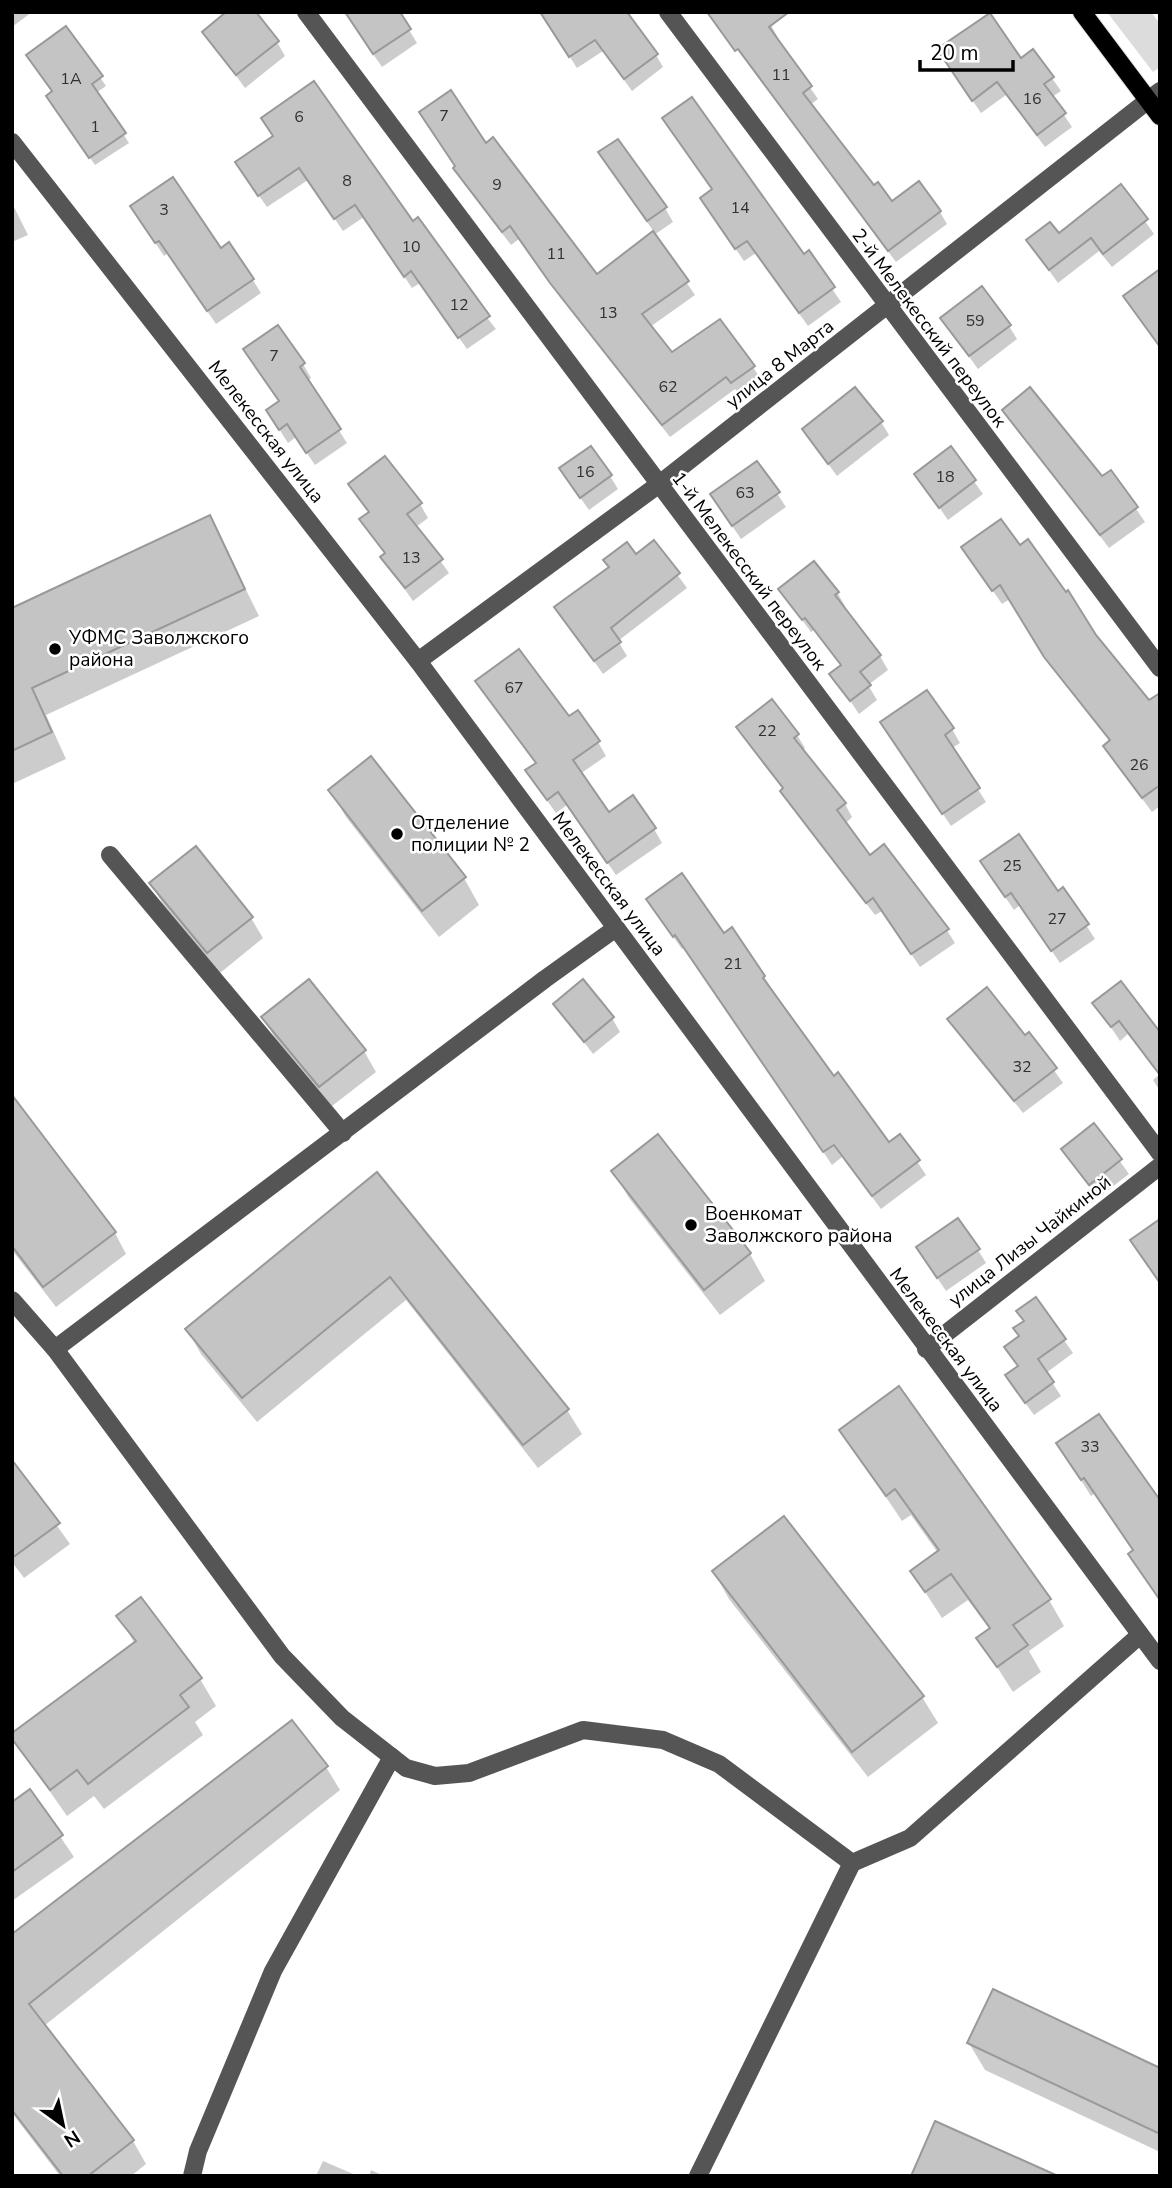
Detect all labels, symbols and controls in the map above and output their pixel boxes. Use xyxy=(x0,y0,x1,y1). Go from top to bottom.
scale bar xyxy=(920,28,1013,72)
text: 20 m xyxy=(930,39,979,67)
house number: 11 xyxy=(771,64,791,86)
house number: 1А xyxy=(60,68,82,90)
house number: 16 xyxy=(1022,88,1042,110)
house number: 7 xyxy=(439,105,449,127)
house number: 6 xyxy=(294,106,304,128)
house number: 1 xyxy=(90,116,100,138)
house number: 8 xyxy=(342,170,352,192)
house number: 9 xyxy=(492,174,502,196)
house number: 14 xyxy=(730,197,750,219)
house number: 3 xyxy=(159,199,169,221)
street label: 2-й Мелекесский переулок xyxy=(846,223,1012,433)
house number: 10 xyxy=(401,236,421,258)
house number: 11 xyxy=(546,243,566,265)
house number: 12 xyxy=(449,294,469,316)
house number: 13 xyxy=(598,302,618,324)
house number: 59 xyxy=(965,310,985,332)
street label: улица 8 Марта xyxy=(721,314,839,414)
house number: 7 xyxy=(269,345,279,367)
street label: Мелекесская улица xyxy=(202,355,330,509)
house number: 62 xyxy=(658,376,678,398)
house number: 16 xyxy=(575,461,595,483)
street label: 1-й Мелекесский переулок xyxy=(666,466,832,676)
house number: 18 xyxy=(935,466,955,488)
house number: 63 xyxy=(735,482,755,504)
house number: 13 xyxy=(401,547,421,569)
place label: УФМС Заволжского района xyxy=(68,625,249,673)
marker: УФМС Заволжского района xyxy=(47,641,63,657)
house number: 67 xyxy=(504,677,524,699)
house number: 22 xyxy=(757,720,777,742)
house number: 26 xyxy=(1129,754,1149,776)
street label: Мелекесская улица xyxy=(546,807,672,961)
place label: Отделение полиции № 2 xyxy=(411,810,530,858)
marker: Отделение полиции № 2 xyxy=(389,826,405,842)
house number: 25 xyxy=(1002,855,1022,877)
house number: 27 xyxy=(1047,908,1067,930)
house number: 21 xyxy=(723,953,743,975)
house number: 32 xyxy=(1012,1056,1032,1078)
street label: улица Лизы Чайкиной xyxy=(943,1169,1117,1313)
place label: Военкомат Заволжского района xyxy=(705,1201,893,1249)
marker: Военкомат Заволжского района xyxy=(683,1217,699,1233)
street label: Мелекесская улица xyxy=(883,1263,1009,1417)
house number: 33 xyxy=(1080,1436,1100,1458)
north arrow xyxy=(28,2090,98,2160)
text: N xyxy=(59,2124,85,2153)

